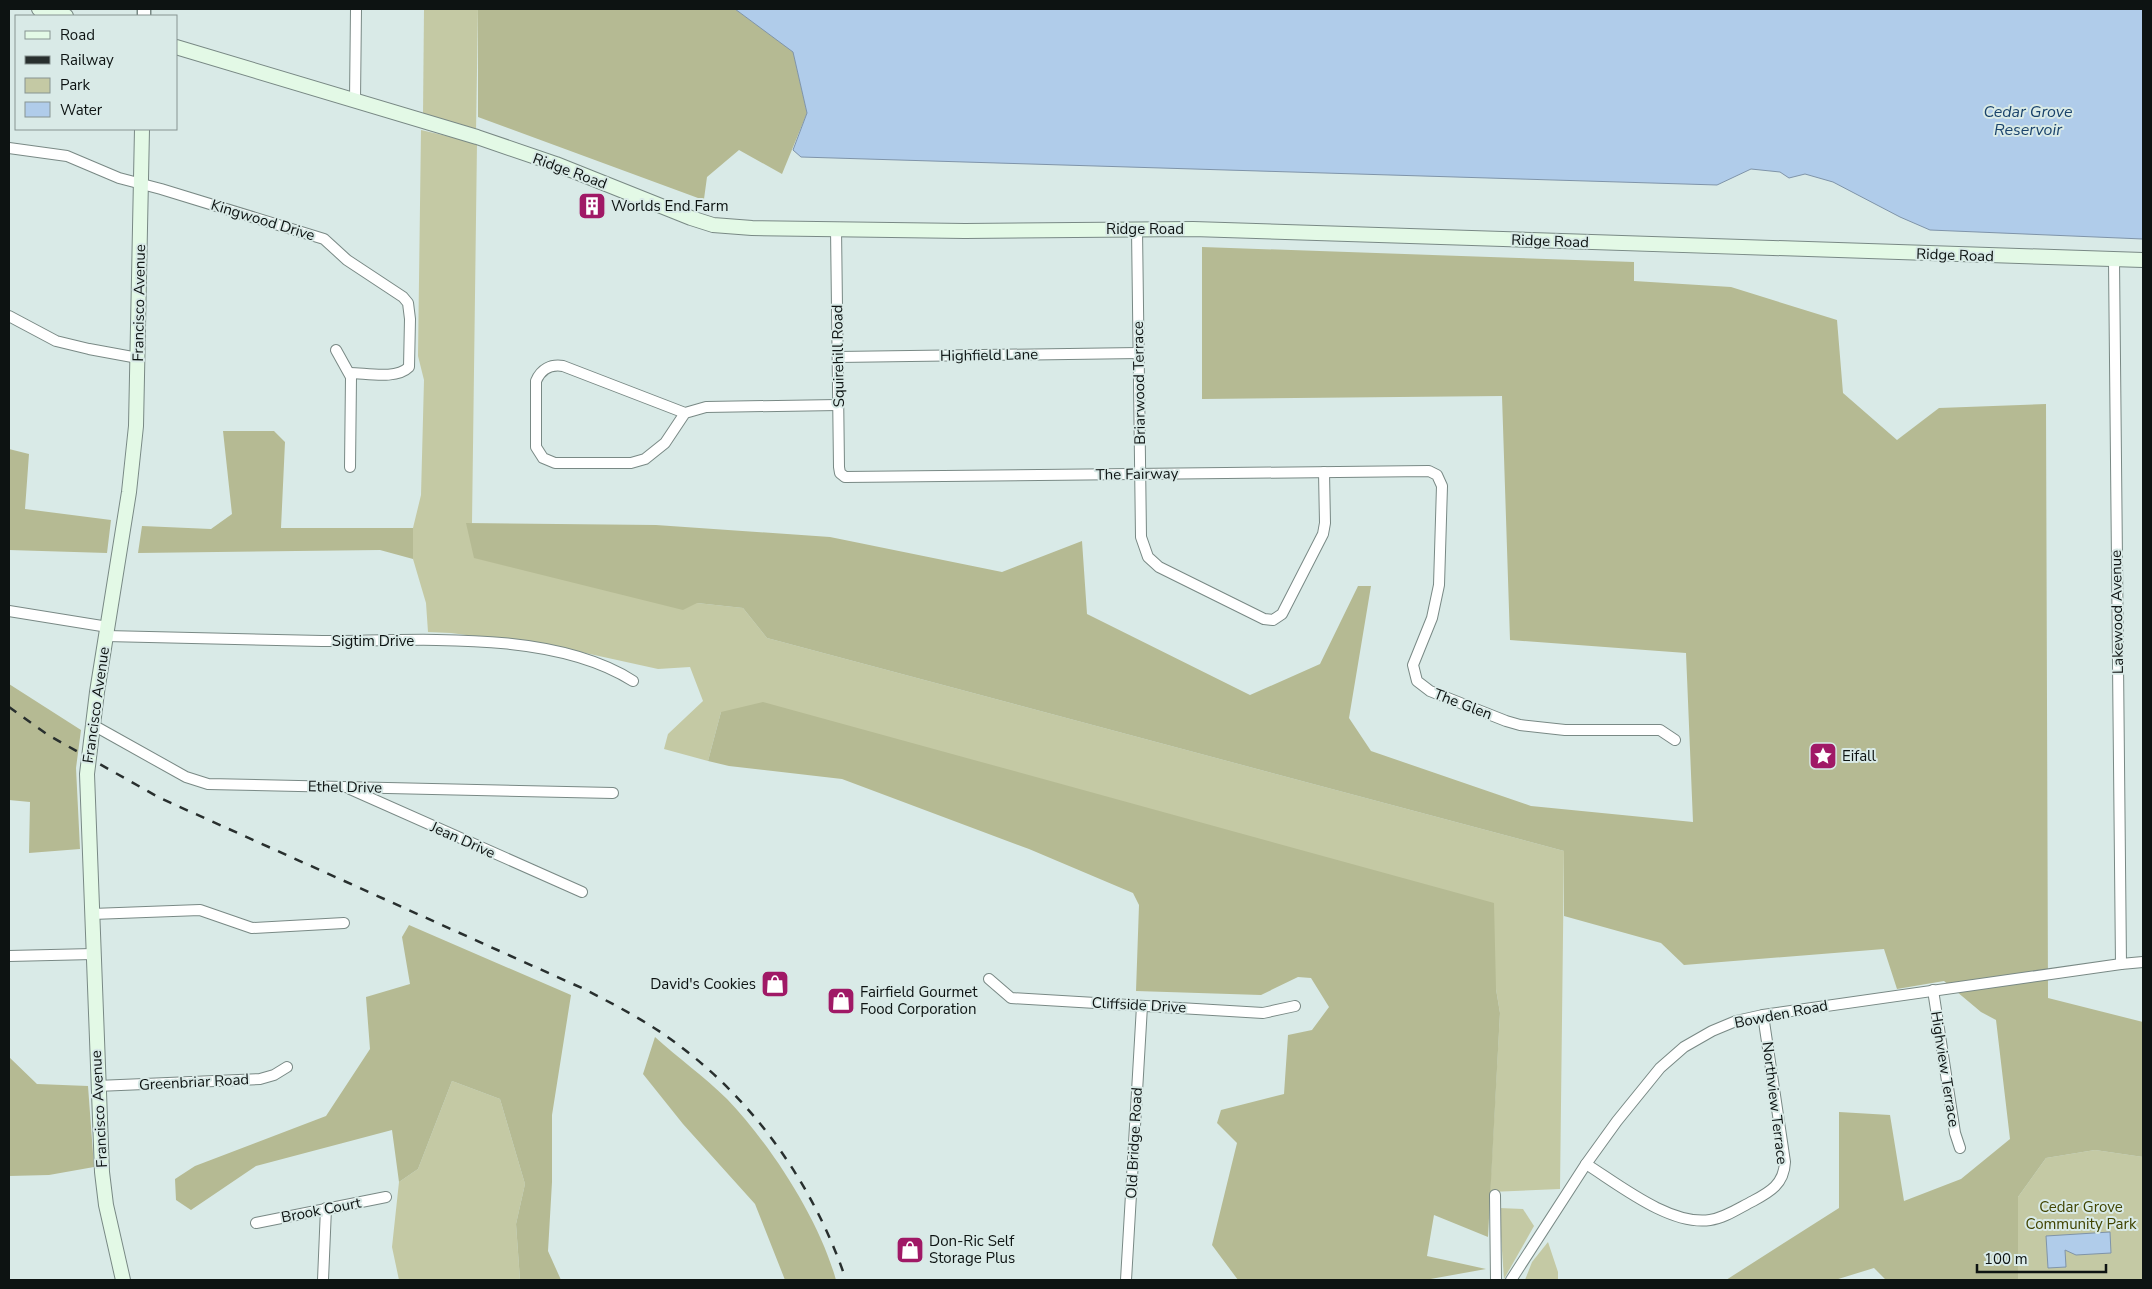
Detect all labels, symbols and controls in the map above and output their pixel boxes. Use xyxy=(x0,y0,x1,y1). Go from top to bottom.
legend xyxy=(15,15,178,130)
text: Road xyxy=(60,25,95,45)
text: Railway xyxy=(60,50,114,70)
text: Park xyxy=(60,75,90,95)
text: Water xyxy=(60,100,103,120)
water label: Cedar Grove Reservoir xyxy=(1983,101,2073,141)
street label: Ridge Road xyxy=(530,148,610,194)
building icon: Worlds End Farm xyxy=(577,191,607,221)
street label: Kingwood Drive xyxy=(209,195,317,245)
place label: Worlds End Farm xyxy=(611,196,728,216)
street label: Ridge Road xyxy=(1106,219,1184,239)
street label: Ridge Road xyxy=(1511,230,1589,252)
street label: Francisco Avenue xyxy=(128,244,150,362)
street label: Ridge Road xyxy=(1916,244,1994,266)
street label: Squirehill Road xyxy=(827,304,849,408)
street label: Briarwood Terrace xyxy=(1128,321,1150,445)
street label: Highfield Lane xyxy=(940,344,1038,366)
street label: The Fairway xyxy=(1096,463,1179,485)
street label: Lakewood Avenue xyxy=(2106,550,2128,674)
street label: Sigtim Drive xyxy=(332,631,414,651)
street label: Francisco Avenue xyxy=(78,645,114,765)
street label: The Glen xyxy=(1431,684,1495,724)
place icon: Eifall xyxy=(1808,741,1838,771)
place label: Eifall xyxy=(1842,746,1877,766)
street label: Ethel Drive xyxy=(308,776,382,798)
street label: Jean Drive xyxy=(427,816,498,863)
shop icon: David's Cookies xyxy=(760,969,790,999)
place label: David's Cookies xyxy=(650,974,756,994)
place label: Fairfield Gourmet Food Corporation xyxy=(860,982,978,1019)
shop icon: Fairfield Gourmet Food Corporation xyxy=(826,986,856,1016)
street label: Cliffside Drive xyxy=(1091,993,1187,1017)
street label: Bowden Road xyxy=(1733,995,1829,1033)
street label: Highview Terrace xyxy=(1926,1010,1964,1128)
street label: Northview Terrace xyxy=(1758,1040,1792,1166)
street label: Francisco Avenue xyxy=(86,1050,112,1168)
street label: Greenbriar Road xyxy=(138,1069,250,1095)
street label: Old Bridge Road xyxy=(1121,1087,1147,1199)
street label: Brook Court xyxy=(279,1192,363,1228)
park label: Cedar Grove Community Park xyxy=(2026,1197,2137,1234)
place label: Don-Ric Self Storage Plus xyxy=(929,1231,1015,1268)
shop icon: Don-Ric Self Storage Plus xyxy=(895,1235,925,1265)
scale bar xyxy=(1977,1242,2106,1274)
text: 100 m xyxy=(1984,1249,2028,1269)

